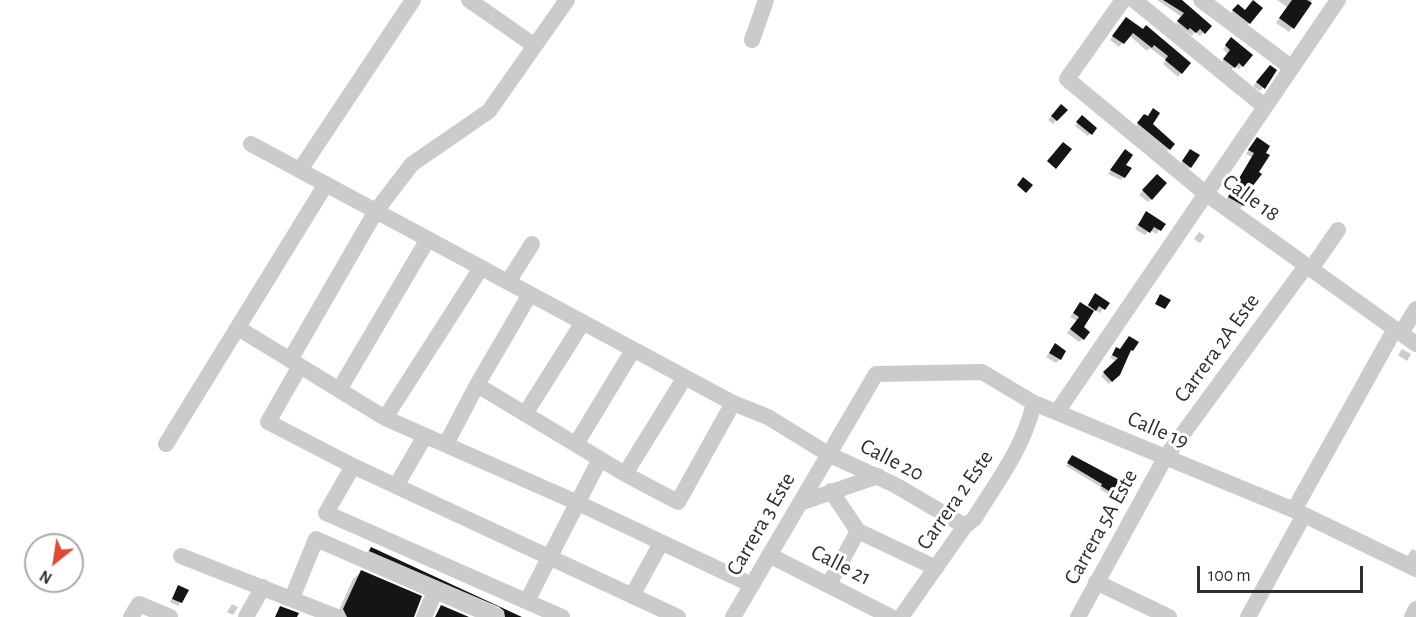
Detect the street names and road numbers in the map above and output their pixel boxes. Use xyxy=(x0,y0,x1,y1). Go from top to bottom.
street label: Calle 18 xyxy=(1217,168,1285,228)
street label: Carrera 2A Este xyxy=(1169,288,1265,408)
street label: Calle 19 xyxy=(1123,405,1193,455)
street label: Calle 20 xyxy=(856,433,928,487)
street label: Carrera 2 Este xyxy=(911,445,999,555)
street label: Carrera 5A Este xyxy=(1059,465,1143,589)
street label: Carrera 3 Este xyxy=(721,468,801,580)
street label: Calle 21 xyxy=(807,539,875,591)

